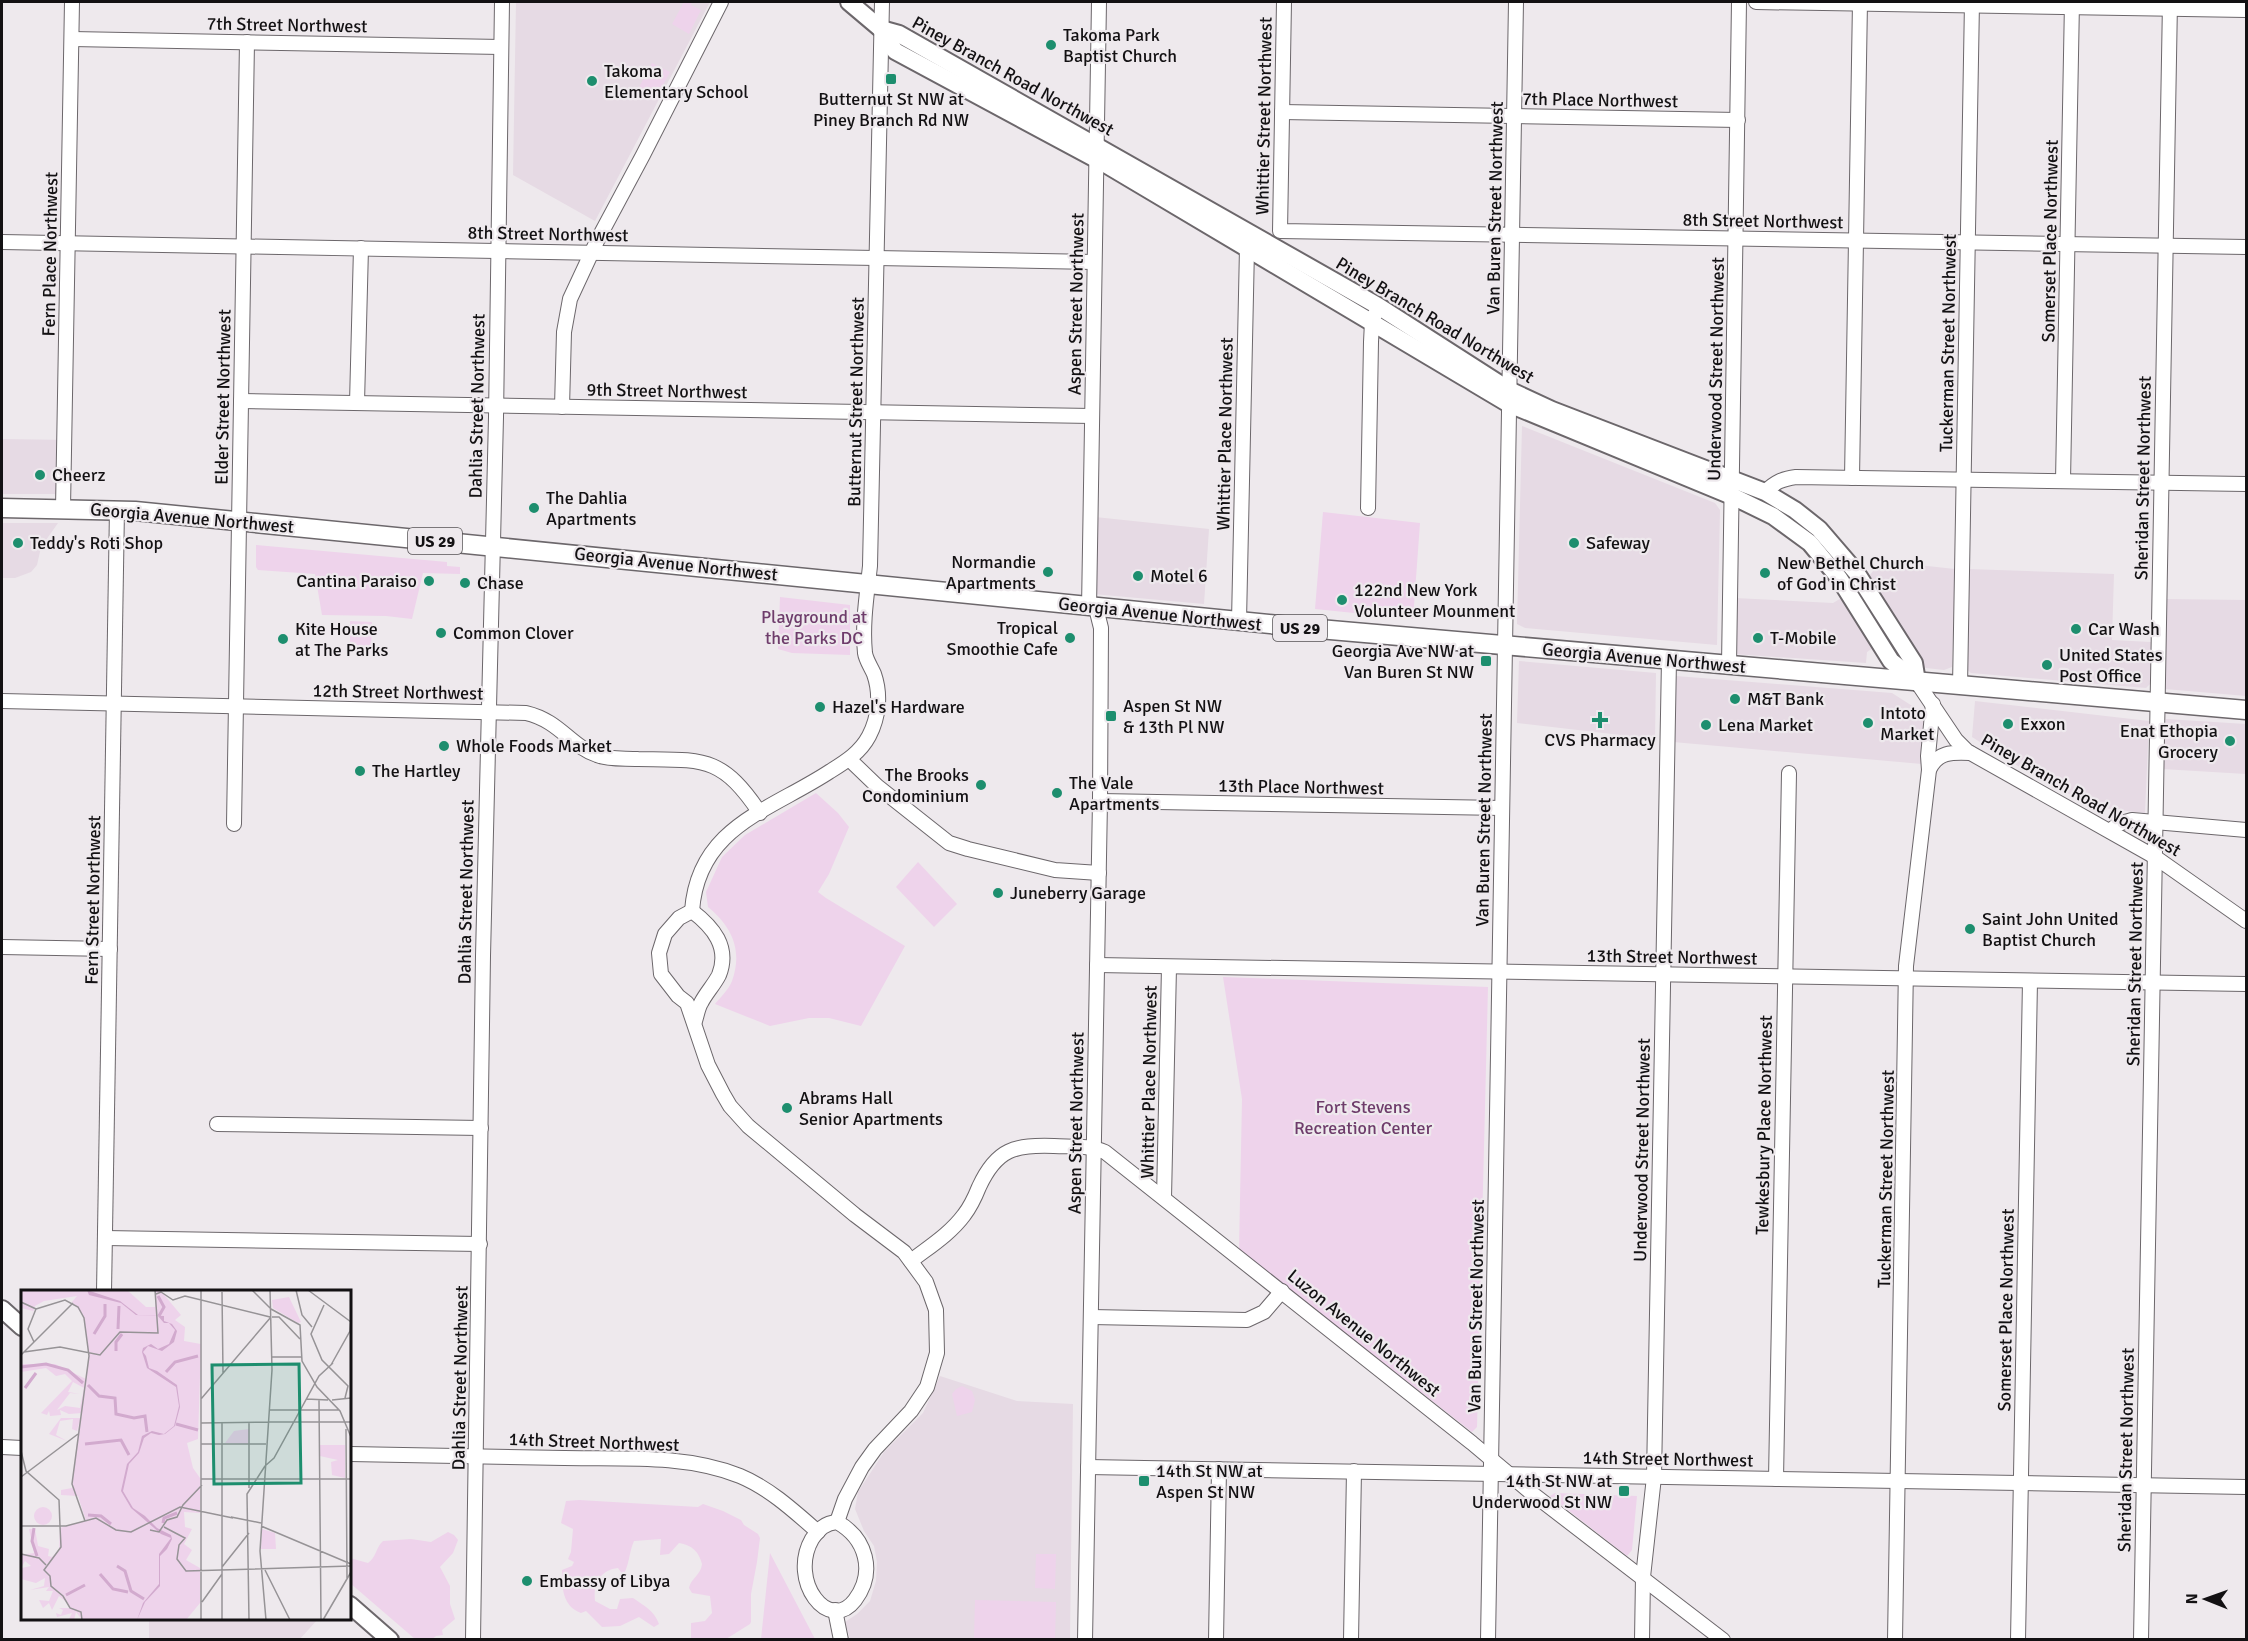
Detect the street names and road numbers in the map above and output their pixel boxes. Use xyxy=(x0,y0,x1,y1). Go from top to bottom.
street label: Piney Branch Road Northwest xyxy=(908,11,1118,141)
street label: 7th Street Northwest xyxy=(206,13,368,37)
street label: Whittier Street Northwest xyxy=(1251,17,1277,215)
street label: 7th Place Northwest xyxy=(1522,88,1678,112)
street label: Van Buren Street Northwest xyxy=(1482,101,1508,315)
street label: Somerset Place Northwest xyxy=(2037,139,2063,343)
street label: Fern Place Northwest xyxy=(38,172,62,336)
street label: 8th Street Northwest xyxy=(1682,209,1844,233)
street label: Aspen Street Northwest xyxy=(1063,213,1089,395)
street label: 8th Street Northwest xyxy=(467,222,629,246)
street label: Tuckerman Street Northwest xyxy=(1935,234,1961,452)
street label: Piney Branch Road Northwest xyxy=(1332,252,1538,388)
street label: Underwood Street Northwest xyxy=(1703,257,1729,481)
street label: Butternut Street Northwest xyxy=(843,297,869,507)
street label: Elder Street Northwest xyxy=(210,309,236,485)
street label: Dahlia Street Northwest xyxy=(464,313,490,499)
street label: Whittier Place Northwest xyxy=(1212,337,1238,531)
street label: Sheridan Street Northwest xyxy=(2130,376,2156,580)
street label: 9th Street Northwest xyxy=(586,379,748,403)
street label: Georgia Avenue Northwest xyxy=(89,498,295,538)
road number: US 29 xyxy=(408,528,462,554)
street label: Georgia Avenue Northwest xyxy=(573,542,779,586)
street label: Georgia Avenue Northwest xyxy=(1057,592,1263,636)
road number: US 29 xyxy=(1273,615,1327,641)
street label: Georgia Avenue Northwest xyxy=(1541,638,1747,678)
street label: 12th Street Northwest xyxy=(312,680,484,704)
street label: Van Buren Street Northwest xyxy=(1471,713,1497,927)
street label: Piney Branch Road Northwest xyxy=(1977,729,2185,861)
street label: 13th Place Northwest xyxy=(1218,775,1384,799)
street label: Dahlia Street Northwest xyxy=(453,799,479,985)
street label: Fern Street Northwest xyxy=(81,815,105,985)
street label: Sheridan Street Northwest xyxy=(2122,862,2148,1066)
street label: 13th Street Northwest xyxy=(1586,945,1758,969)
street label: Whittier Place Northwest xyxy=(1136,985,1162,1179)
street label: Tewkesbury Place Northwest xyxy=(1751,1015,1777,1235)
street label: Aspen Street Northwest xyxy=(1063,1032,1089,1214)
street label: Underwood Street Northwest xyxy=(1629,1038,1655,1262)
street label: Tuckerman Street Northwest xyxy=(1873,1070,1899,1288)
street label: Van Buren Street Northwest xyxy=(1463,1199,1489,1413)
street label: Somerset Place Northwest xyxy=(1993,1208,2019,1412)
street label: Luzon Avenue Northwest xyxy=(1283,1265,1445,1401)
street label: Dahlia Street Northwest xyxy=(447,1285,473,1471)
street label: Sheridan Street Northwest xyxy=(2113,1348,2139,1552)
street label: 14th Street Northwest xyxy=(508,1428,680,1456)
street label: 14th Street Northwest xyxy=(1582,1447,1754,1471)

